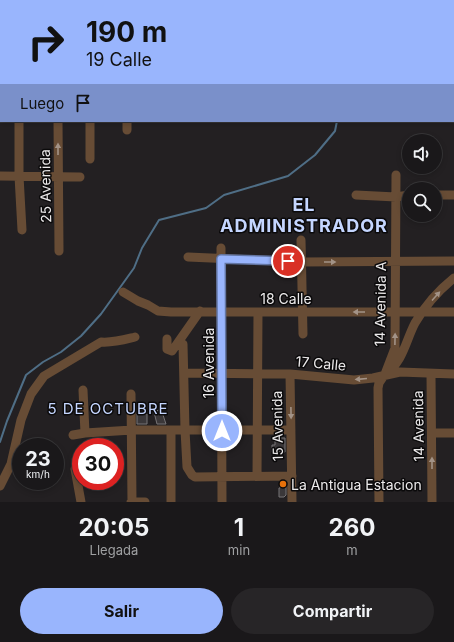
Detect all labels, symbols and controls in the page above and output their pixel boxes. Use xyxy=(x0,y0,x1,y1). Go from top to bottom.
text: 190 m xyxy=(86,15,167,49)
icon: right xyxy=(20,16,72,68)
text: 19 Calle xyxy=(86,49,152,70)
icon: arrive xyxy=(72,92,94,114)
text: Luego xyxy=(20,94,64,113)
map controls xyxy=(402,134,442,222)
button: sound xyxy=(402,134,442,174)
one-way arrow xyxy=(55,142,61,155)
street label: 25 Avenida xyxy=(36,149,54,223)
button: search xyxy=(402,182,442,222)
district label: EL ADMINISTRADOR xyxy=(220,194,388,236)
pin xyxy=(271,244,305,278)
icon: arrive xyxy=(277,250,299,272)
one-way arrow xyxy=(324,259,337,265)
street label: 14 Avenida A xyxy=(371,261,389,347)
street label: 18 Calle xyxy=(260,290,312,307)
one-way arrow xyxy=(431,291,440,301)
one-way arrow xyxy=(352,309,365,315)
street label: 16 Avenida xyxy=(200,328,217,398)
one-way arrow xyxy=(392,332,398,345)
street label: 17 Calle xyxy=(295,352,347,374)
one-way arrow xyxy=(355,376,367,382)
street label: 15 Avenida xyxy=(268,390,286,462)
street label: 14 Avenida xyxy=(409,390,427,462)
district label: 5 DE OCTUBRE xyxy=(47,399,169,418)
one-way arrow xyxy=(287,407,294,419)
position arrow xyxy=(201,410,243,452)
speed limit sign: 30 xyxy=(72,438,124,490)
text: 23 xyxy=(25,447,51,471)
one-way arrow xyxy=(429,456,435,469)
text: km/h xyxy=(26,468,50,480)
place label: La Antigua Estacion xyxy=(291,476,422,493)
marker: La Antigua Estacion xyxy=(278,479,288,489)
text: 20:05 xyxy=(79,513,149,542)
text: 1 xyxy=(234,513,244,542)
text: 260 xyxy=(329,513,375,542)
text: Llegada xyxy=(90,542,138,558)
text: min xyxy=(228,542,250,558)
text: m xyxy=(346,542,358,558)
button: Salir xyxy=(20,588,223,634)
button: Compartir xyxy=(231,588,434,634)

